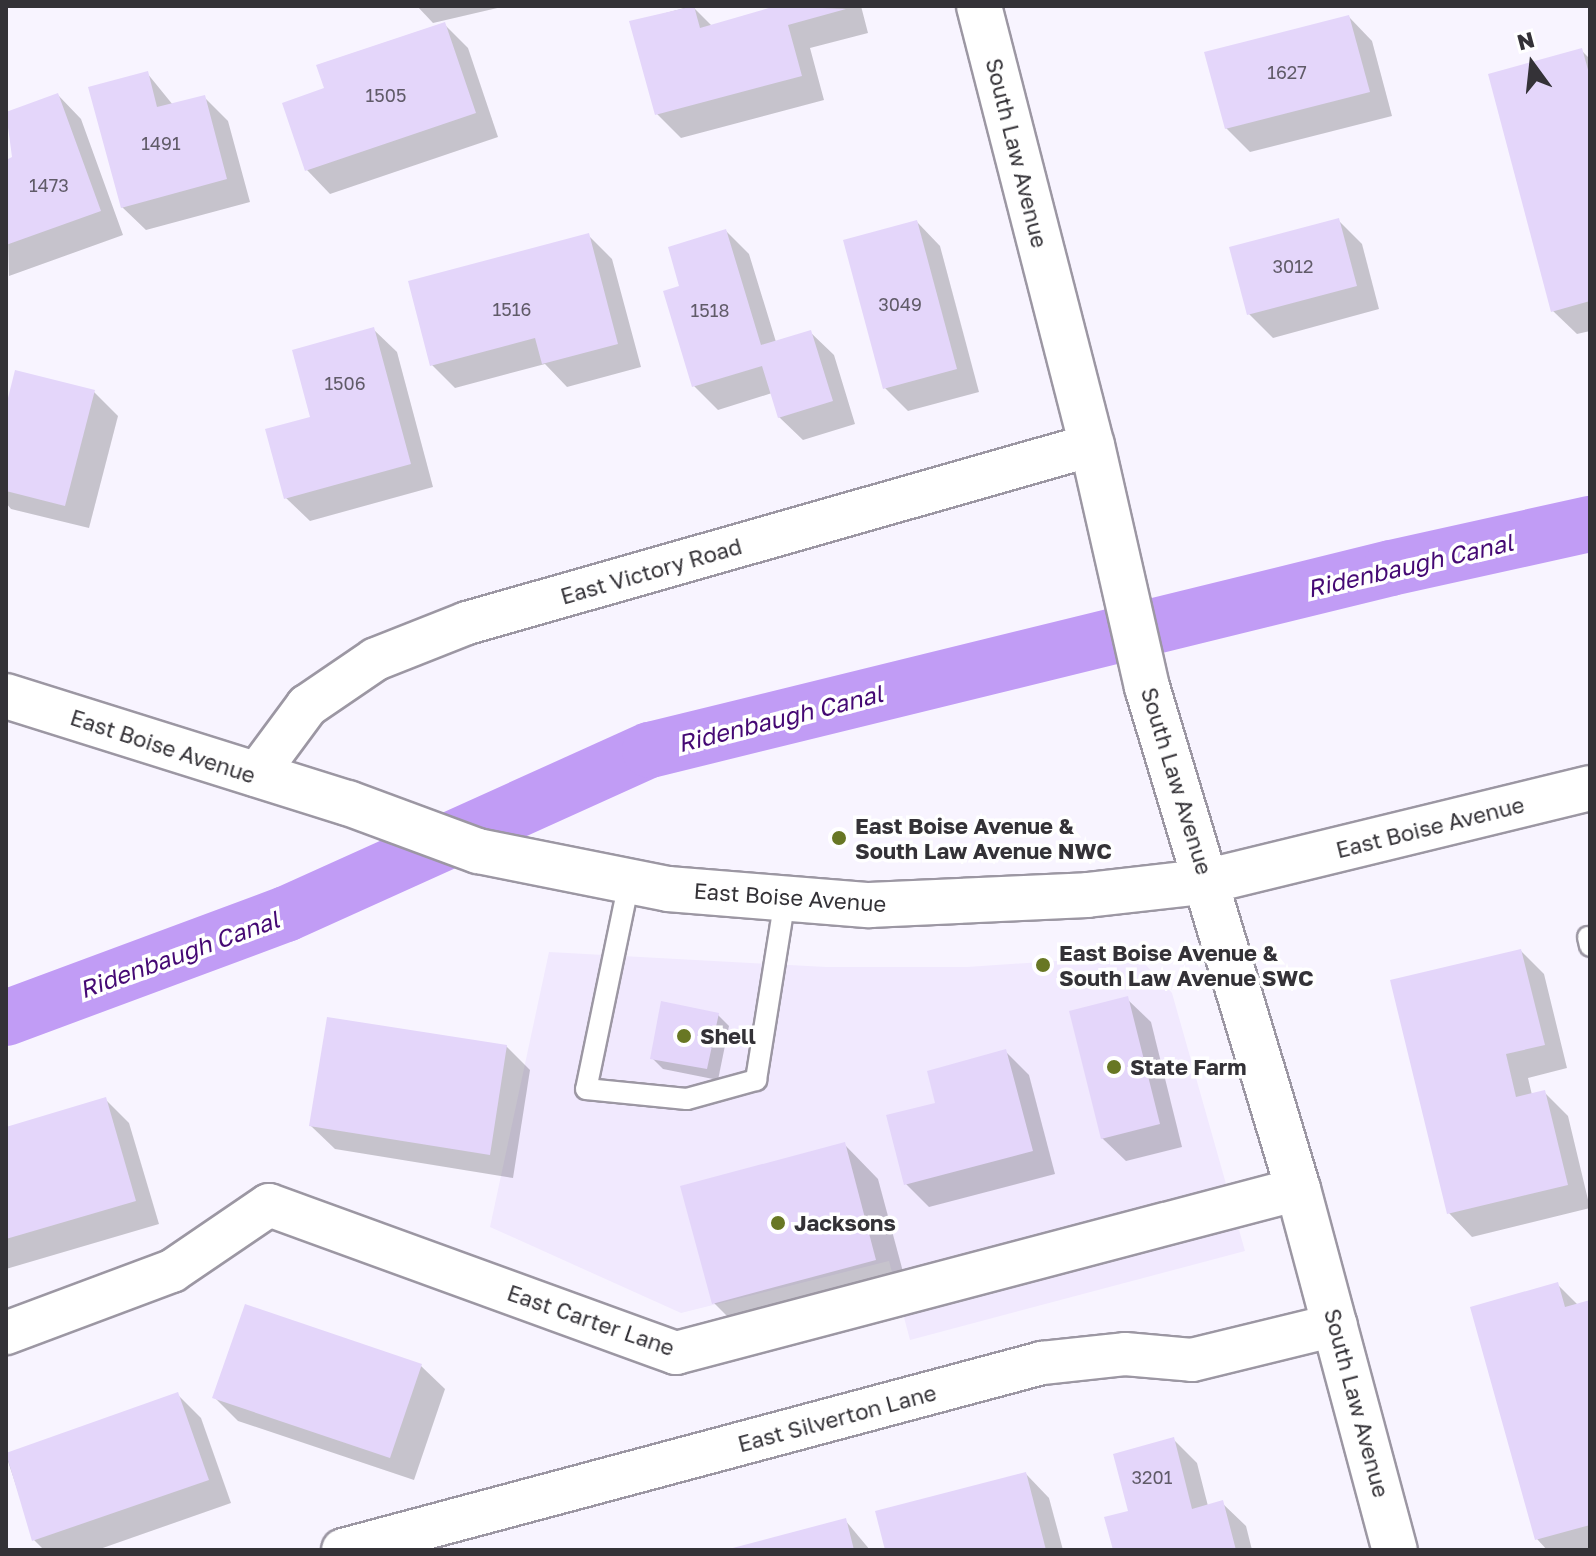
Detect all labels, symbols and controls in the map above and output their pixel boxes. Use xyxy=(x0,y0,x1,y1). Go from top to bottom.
north arrow xyxy=(1492,24,1572,104)
text: N xyxy=(1514,25,1537,56)
street label: South Law Avenue xyxy=(981,56,1053,250)
house number: 1627 xyxy=(1267,61,1307,83)
house number: 1505 xyxy=(366,84,406,106)
house number: 1491 xyxy=(141,132,181,154)
house number: 1473 xyxy=(29,174,69,196)
house number: 3012 xyxy=(1273,255,1313,277)
house number: 3049 xyxy=(878,293,922,315)
house number: 1516 xyxy=(493,298,531,320)
house number: 1518 xyxy=(691,299,729,321)
house number: 1506 xyxy=(324,372,366,394)
water label: Ridenbaugh Canal xyxy=(1304,527,1516,603)
street label: East Victory Road xyxy=(557,533,745,609)
water label: Ridenbaugh Canal xyxy=(674,679,886,757)
street label: South Law Avenue xyxy=(1136,684,1218,878)
street label: East Boise Avenue xyxy=(67,704,259,788)
street label: East Boise Avenue xyxy=(1333,791,1527,863)
place label: East Boise Avenue & South Law Avenue NWC xyxy=(855,812,1112,864)
marker: East Boise Avenue & South Law Avenue NWC xyxy=(830,829,848,847)
street label: East Boise Avenue xyxy=(693,877,887,917)
water label: Ridenbaugh Canal xyxy=(75,904,283,1004)
place label: East Boise Avenue & South Law Avenue SWC xyxy=(1059,939,1314,990)
marker: East Boise Avenue & South Law Avenue SWC xyxy=(1034,956,1052,974)
place label: Shell xyxy=(700,1023,756,1049)
marker: Shell xyxy=(675,1027,693,1045)
place label: State Farm xyxy=(1130,1054,1247,1080)
marker: State Farm xyxy=(1105,1058,1123,1076)
place label: Jacksons xyxy=(794,1210,896,1236)
marker: Jacksons xyxy=(769,1214,787,1232)
street label: East Carter Lane xyxy=(504,1279,678,1361)
street label: South Law Avenue xyxy=(1319,1306,1395,1500)
street label: East Silverton Lane xyxy=(735,1379,939,1457)
house number: 3201 xyxy=(1132,1466,1172,1488)

